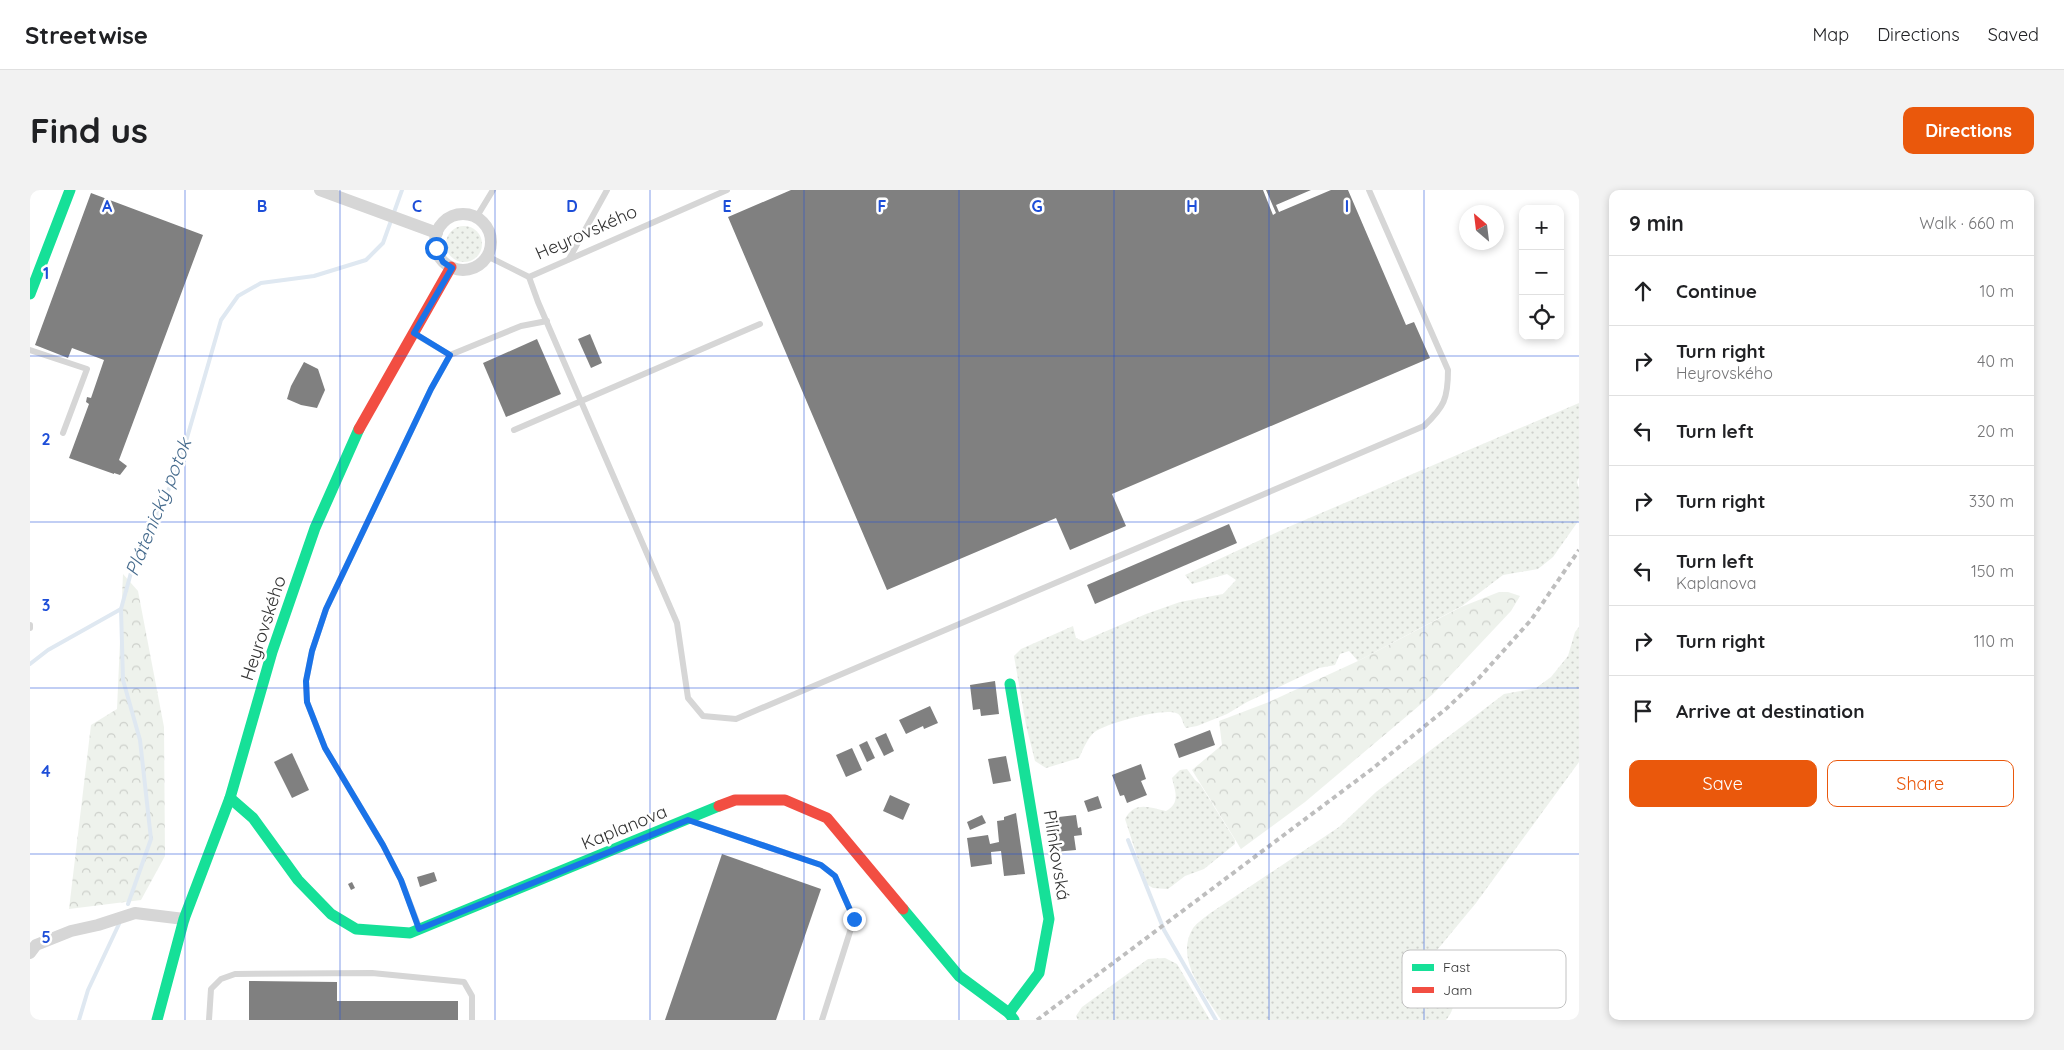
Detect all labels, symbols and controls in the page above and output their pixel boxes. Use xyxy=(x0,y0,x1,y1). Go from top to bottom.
text: Streetwise xyxy=(25,20,148,50)
text: Map xyxy=(1812,23,1849,46)
text: Directions xyxy=(1877,23,1960,46)
text: Saved xyxy=(1988,23,2039,46)
button: Directions xyxy=(1903,107,2034,154)
text: Find us xyxy=(30,108,148,152)
text: A xyxy=(102,196,113,216)
text: B xyxy=(257,196,267,216)
text: C xyxy=(412,196,422,216)
text: D xyxy=(566,196,578,216)
text: E xyxy=(722,196,732,216)
text: F xyxy=(878,196,887,216)
text: G xyxy=(1031,196,1043,216)
text: H xyxy=(1186,196,1198,216)
text: I xyxy=(1345,196,1349,216)
street label: Heyrovského xyxy=(532,199,640,265)
north arrow xyxy=(1459,205,1504,250)
map controls xyxy=(1519,205,1564,340)
button: + xyxy=(1519,205,1564,250)
text: 9 min xyxy=(1629,210,1684,236)
text: Walk · 660 m xyxy=(1919,213,2014,233)
route start xyxy=(425,237,448,260)
button: − xyxy=(1519,250,1564,295)
text: 1 xyxy=(43,263,49,283)
icon: ahead xyxy=(1629,277,1657,305)
text: Continue xyxy=(1676,279,1757,303)
text: 10 m xyxy=(1980,281,2014,301)
button: locate xyxy=(1519,295,1564,340)
text: Turn right xyxy=(1676,339,1765,363)
icon: right xyxy=(1629,347,1657,375)
text: 40 m xyxy=(1977,351,2014,371)
text: Heyrovského xyxy=(1676,363,1773,383)
icon: left xyxy=(1629,417,1657,445)
text: Turn left xyxy=(1676,419,1754,443)
text: 20 m xyxy=(1977,421,2014,441)
text: 2 xyxy=(41,429,51,449)
water label: Plátenický potok xyxy=(119,433,197,579)
icon: right xyxy=(1629,487,1657,515)
text: Turn right xyxy=(1676,489,1765,513)
text: 330 m xyxy=(1969,491,2014,511)
text: Turn left xyxy=(1676,549,1754,573)
icon: left xyxy=(1629,557,1657,585)
text: 150 m xyxy=(1971,561,2014,581)
street label: Heyrovského xyxy=(235,573,291,683)
text: Kaplanova xyxy=(1676,573,1757,593)
text: 3 xyxy=(42,595,50,615)
icon: right xyxy=(1629,627,1657,655)
text: Turn right xyxy=(1676,629,1765,653)
text: 110 m xyxy=(1974,631,2014,651)
icon: arrive xyxy=(1629,697,1657,725)
text: Arrive at destination xyxy=(1676,699,1865,723)
button: Save xyxy=(1629,760,1817,807)
button: Share xyxy=(1827,760,2014,807)
text: 4 xyxy=(41,761,51,781)
street label: Kaplanova xyxy=(578,799,670,855)
street label: Pilínkovská xyxy=(1038,808,1076,902)
route end xyxy=(843,908,866,931)
text: 5 xyxy=(41,927,51,947)
legend xyxy=(1402,950,1566,1008)
text: Fast xyxy=(1443,958,1471,976)
text: Jam xyxy=(1443,981,1472,999)

